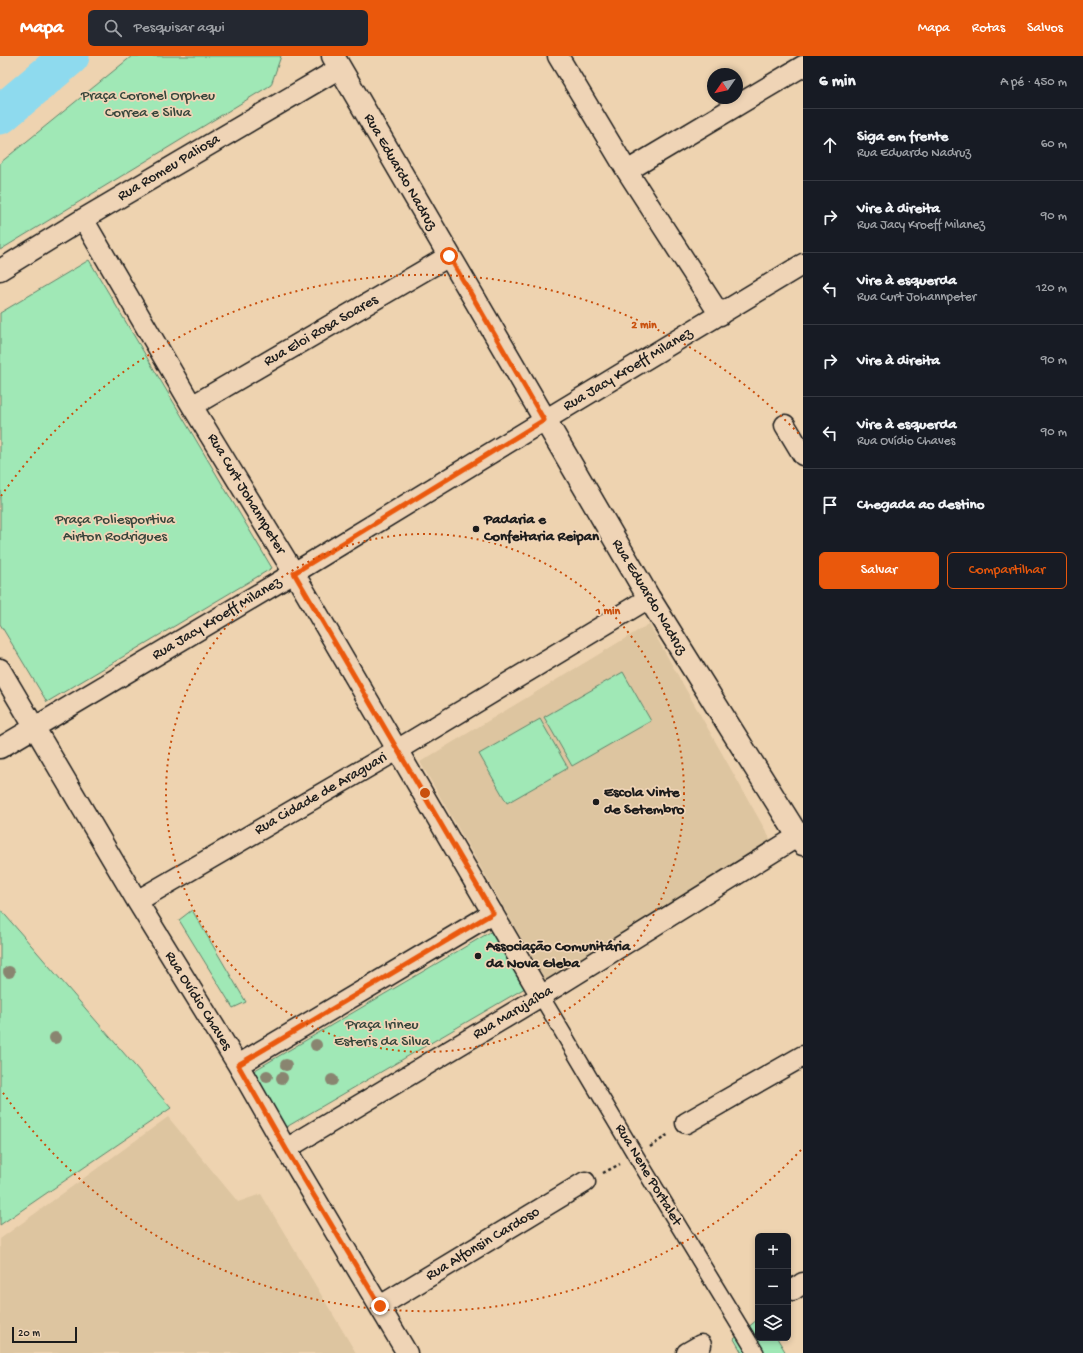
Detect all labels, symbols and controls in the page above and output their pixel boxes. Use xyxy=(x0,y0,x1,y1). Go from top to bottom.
search box xyxy=(88,10,368,46)
text: Mapa xyxy=(20,17,64,40)
icon: search xyxy=(102,17,124,39)
text: Pesquisar aqui xyxy=(134,19,225,37)
text: Mapa xyxy=(918,20,950,37)
text: Rotas xyxy=(972,20,1005,37)
text: Salvos xyxy=(1027,20,1063,37)
north arrow xyxy=(707,68,743,104)
text: 6 min xyxy=(819,72,855,92)
text: A pé · 450 m xyxy=(1000,75,1067,90)
park label: Praça Coronel Orpheu Correa e Silva xyxy=(80,87,215,122)
street label: Rua Eduardo Nadruz xyxy=(359,111,441,234)
text: Siga em frente xyxy=(857,128,948,146)
street label: Rua Romeu Paliosa xyxy=(115,130,224,206)
icon: ahead xyxy=(819,134,841,156)
text: 60 m xyxy=(1041,137,1067,152)
text: Rua Eduardo Nadruz xyxy=(857,146,971,161)
text: Vire à direita xyxy=(857,200,940,218)
icon: right xyxy=(819,206,841,228)
text: 90 m xyxy=(1041,209,1067,224)
text: Rua Jacy Kroeff Milanez xyxy=(857,218,985,233)
route start xyxy=(440,247,458,265)
text: Vire à esquerda xyxy=(857,272,957,290)
icon: left xyxy=(819,278,841,300)
text: 120 m xyxy=(1036,281,1067,296)
text: Rua Curt Johannpeter xyxy=(857,290,976,305)
street label: Rua Eloi Rosa Soares xyxy=(261,291,382,371)
text: 2 min xyxy=(631,319,657,333)
street label: Rua Jacy Kroeff Milanez xyxy=(560,324,696,416)
icon: right xyxy=(819,350,841,372)
text: Vire à direita xyxy=(857,352,940,370)
text: 90 m xyxy=(1041,353,1067,368)
text: Vire à esquerda xyxy=(857,416,957,434)
icon: left xyxy=(819,422,841,444)
text: 90 m xyxy=(1041,425,1067,440)
street label: Rua Curt Johannpeter xyxy=(203,430,290,559)
text: Rua Ovídio Chaves xyxy=(857,434,955,449)
icon: arrive xyxy=(819,494,841,516)
text: Chegada ao destino xyxy=(857,496,984,514)
park label: Praça Poliesportiva Airton Rodrigues xyxy=(54,511,175,546)
place label: Padaria e Confeitaria Reipan xyxy=(483,511,600,546)
marker: Padaria e Confeitaria Reipan xyxy=(471,524,481,534)
street label: Rua Eduardo Nadruz xyxy=(607,536,691,658)
button: Salvar xyxy=(819,552,939,589)
button: Compartilhar xyxy=(947,552,1067,589)
street label: Rua Jacy Kroeff Milanez xyxy=(149,573,285,665)
text: 1 min xyxy=(595,605,621,619)
street label: Rua Cidade de Araguari xyxy=(251,749,391,839)
place label: Escola Vinte de Setembro xyxy=(604,784,685,819)
centre of rings xyxy=(418,786,432,800)
marker: Escola Vinte de Setembro xyxy=(591,797,601,807)
place label: Associação Comunitária da Nova Gleba xyxy=(485,938,631,973)
street label: Rua Ovídio Chaves xyxy=(160,948,236,1054)
marker: Associação Comunitária da Nova Gleba xyxy=(473,951,483,961)
street label: Rua Marujaíba xyxy=(470,982,557,1044)
park label: Praça Irineu Esteris da Silva xyxy=(334,1016,430,1051)
street label: Rua Nene Portalet xyxy=(610,1121,686,1231)
street label: Rua Alfonsin Cardoso xyxy=(423,1203,543,1285)
map controls xyxy=(755,1233,791,1341)
button: + xyxy=(755,1233,791,1269)
button: − xyxy=(755,1269,791,1305)
route end xyxy=(371,1297,389,1315)
button: layers xyxy=(755,1305,791,1341)
scale bar xyxy=(12,1325,77,1344)
text: 20 m xyxy=(18,1328,40,1340)

